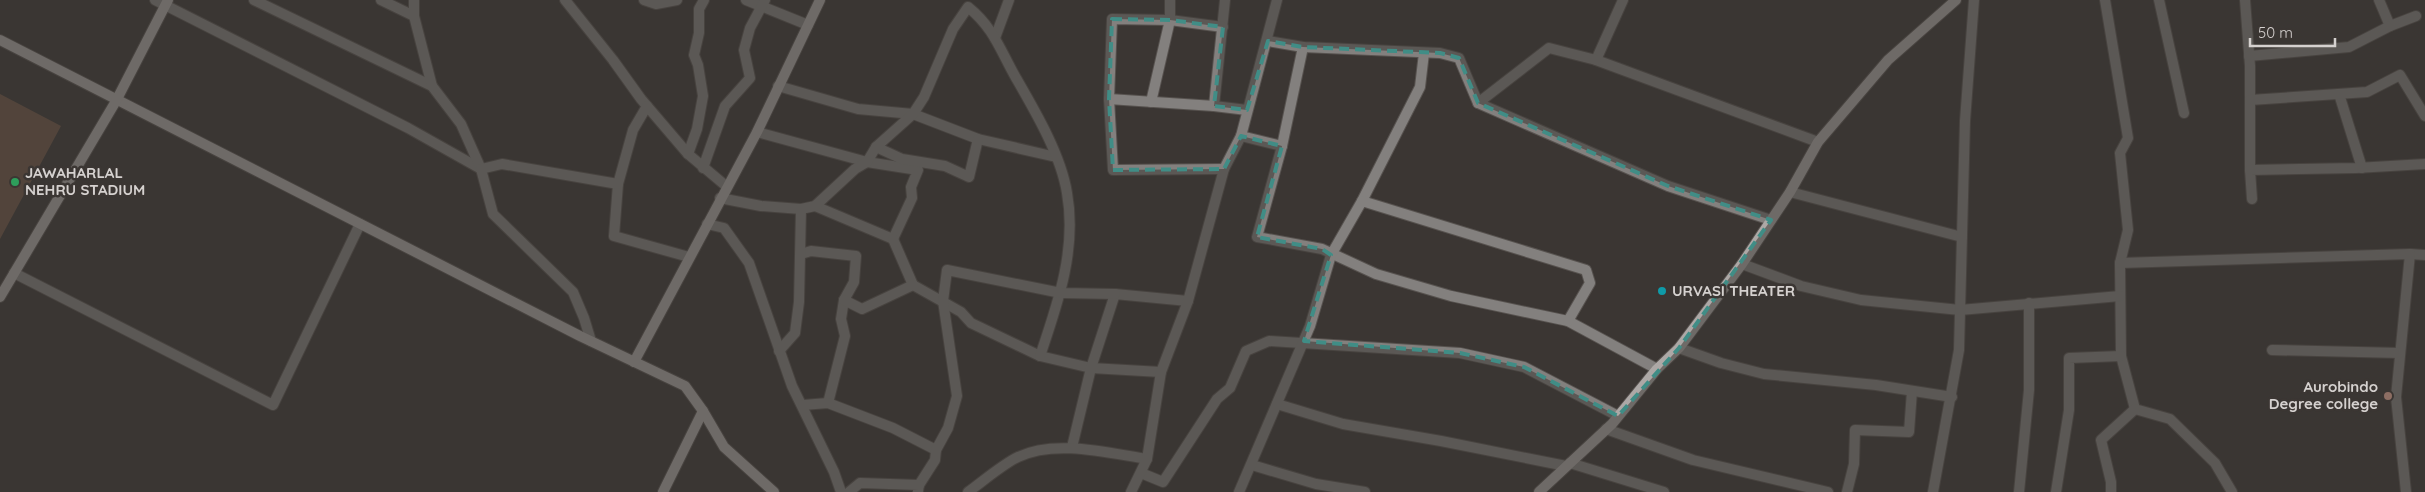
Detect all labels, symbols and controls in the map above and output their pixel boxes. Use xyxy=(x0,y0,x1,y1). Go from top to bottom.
scale bar xyxy=(2250,15,2335,47)
text: 50 m xyxy=(2258,23,2293,42)
place label: JAWAHARLAL NEHRU STADIUM xyxy=(25,163,145,199)
marker: JAWAHARLAL NEHRU STADIUM xyxy=(9,176,21,188)
place label: URVASI THEATER xyxy=(1672,281,1795,300)
marker: URVASI THEATER xyxy=(1656,285,1668,297)
place label: Aurobindo Degree college xyxy=(2269,377,2378,413)
marker: Aurobindo Degree college xyxy=(2382,390,2394,402)

